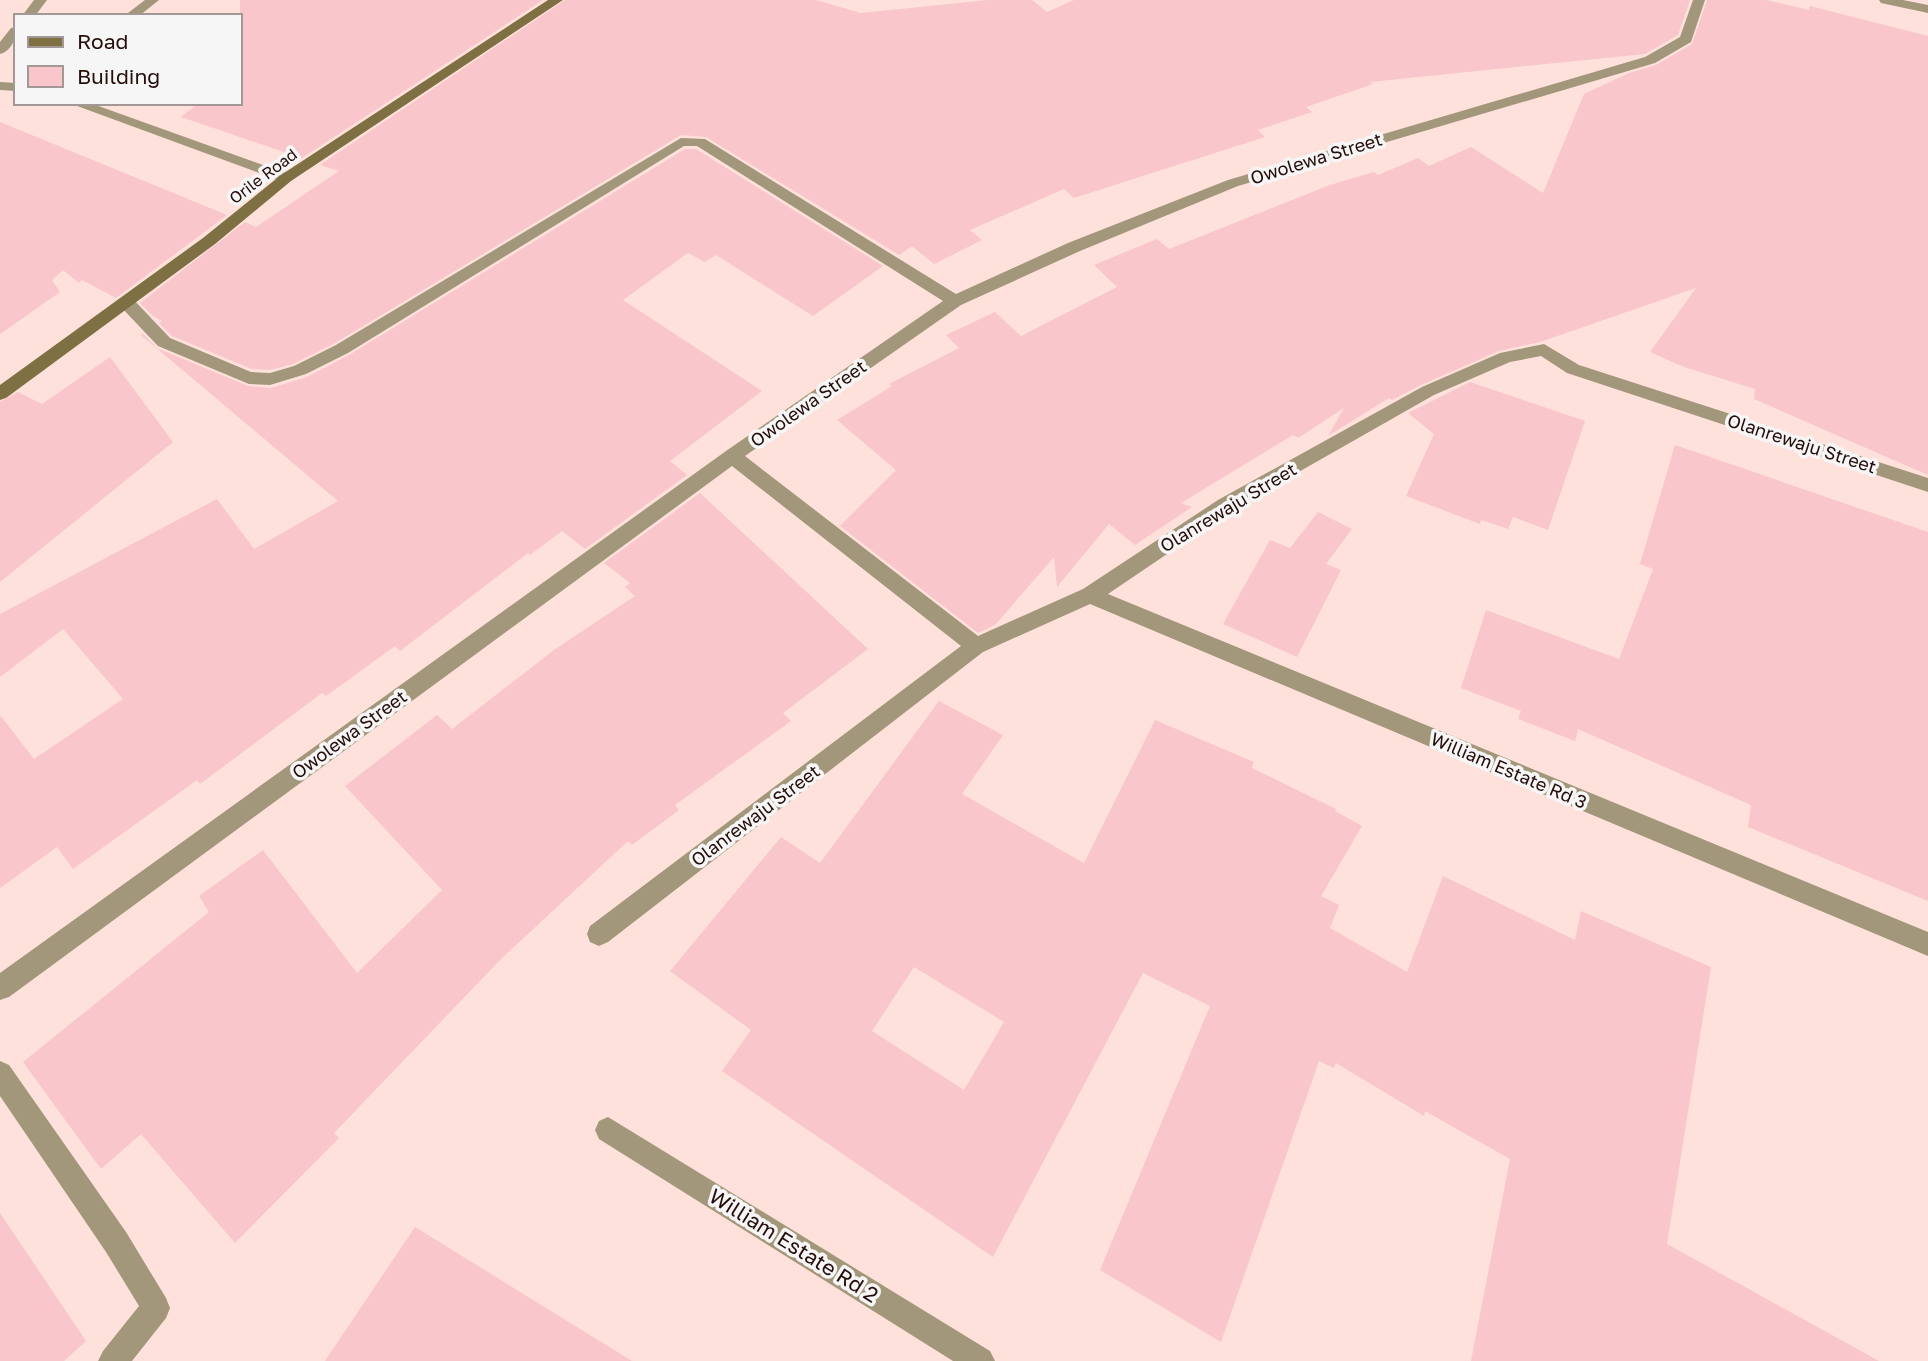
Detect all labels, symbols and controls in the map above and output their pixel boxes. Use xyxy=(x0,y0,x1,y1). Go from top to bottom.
legend xyxy=(14,14,242,105)
text: Road xyxy=(77,28,128,54)
text: Building xyxy=(77,63,160,89)
street label: Owolewa Street xyxy=(1248,128,1384,188)
street label: Orile Road xyxy=(225,144,301,208)
street label: Owolewa Street xyxy=(746,355,870,451)
street label: Olanrewaju Street xyxy=(1725,409,1879,477)
street label: Olanrewaju Street xyxy=(1156,458,1300,556)
street label: Owolewa Street xyxy=(287,685,411,783)
street label: William Estate Rd 3 xyxy=(1428,727,1590,813)
street label: Olanrewaju Street xyxy=(686,759,824,871)
street label: William Estate Rd 2 xyxy=(705,1182,883,1308)

